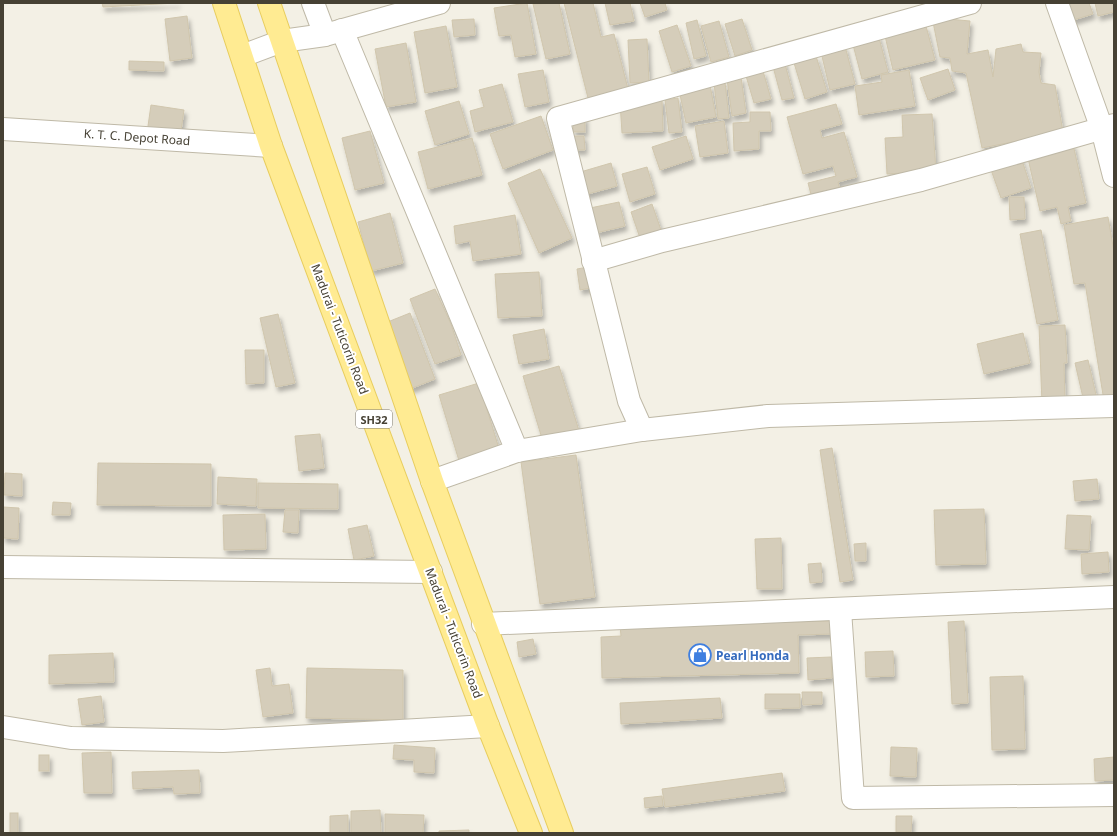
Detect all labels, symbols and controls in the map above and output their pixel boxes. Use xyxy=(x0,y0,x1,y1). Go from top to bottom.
street label: K. T. C. Depot Road xyxy=(83,125,191,149)
street label: Madurai - Tuticorin Road xyxy=(307,261,373,397)
road number: SH32 xyxy=(356,410,392,428)
street label: Madurai - Tuticorin Road xyxy=(421,565,487,701)
shop icon: Pearl Honda xyxy=(687,642,713,668)
place label: Pearl Honda xyxy=(716,647,789,664)

